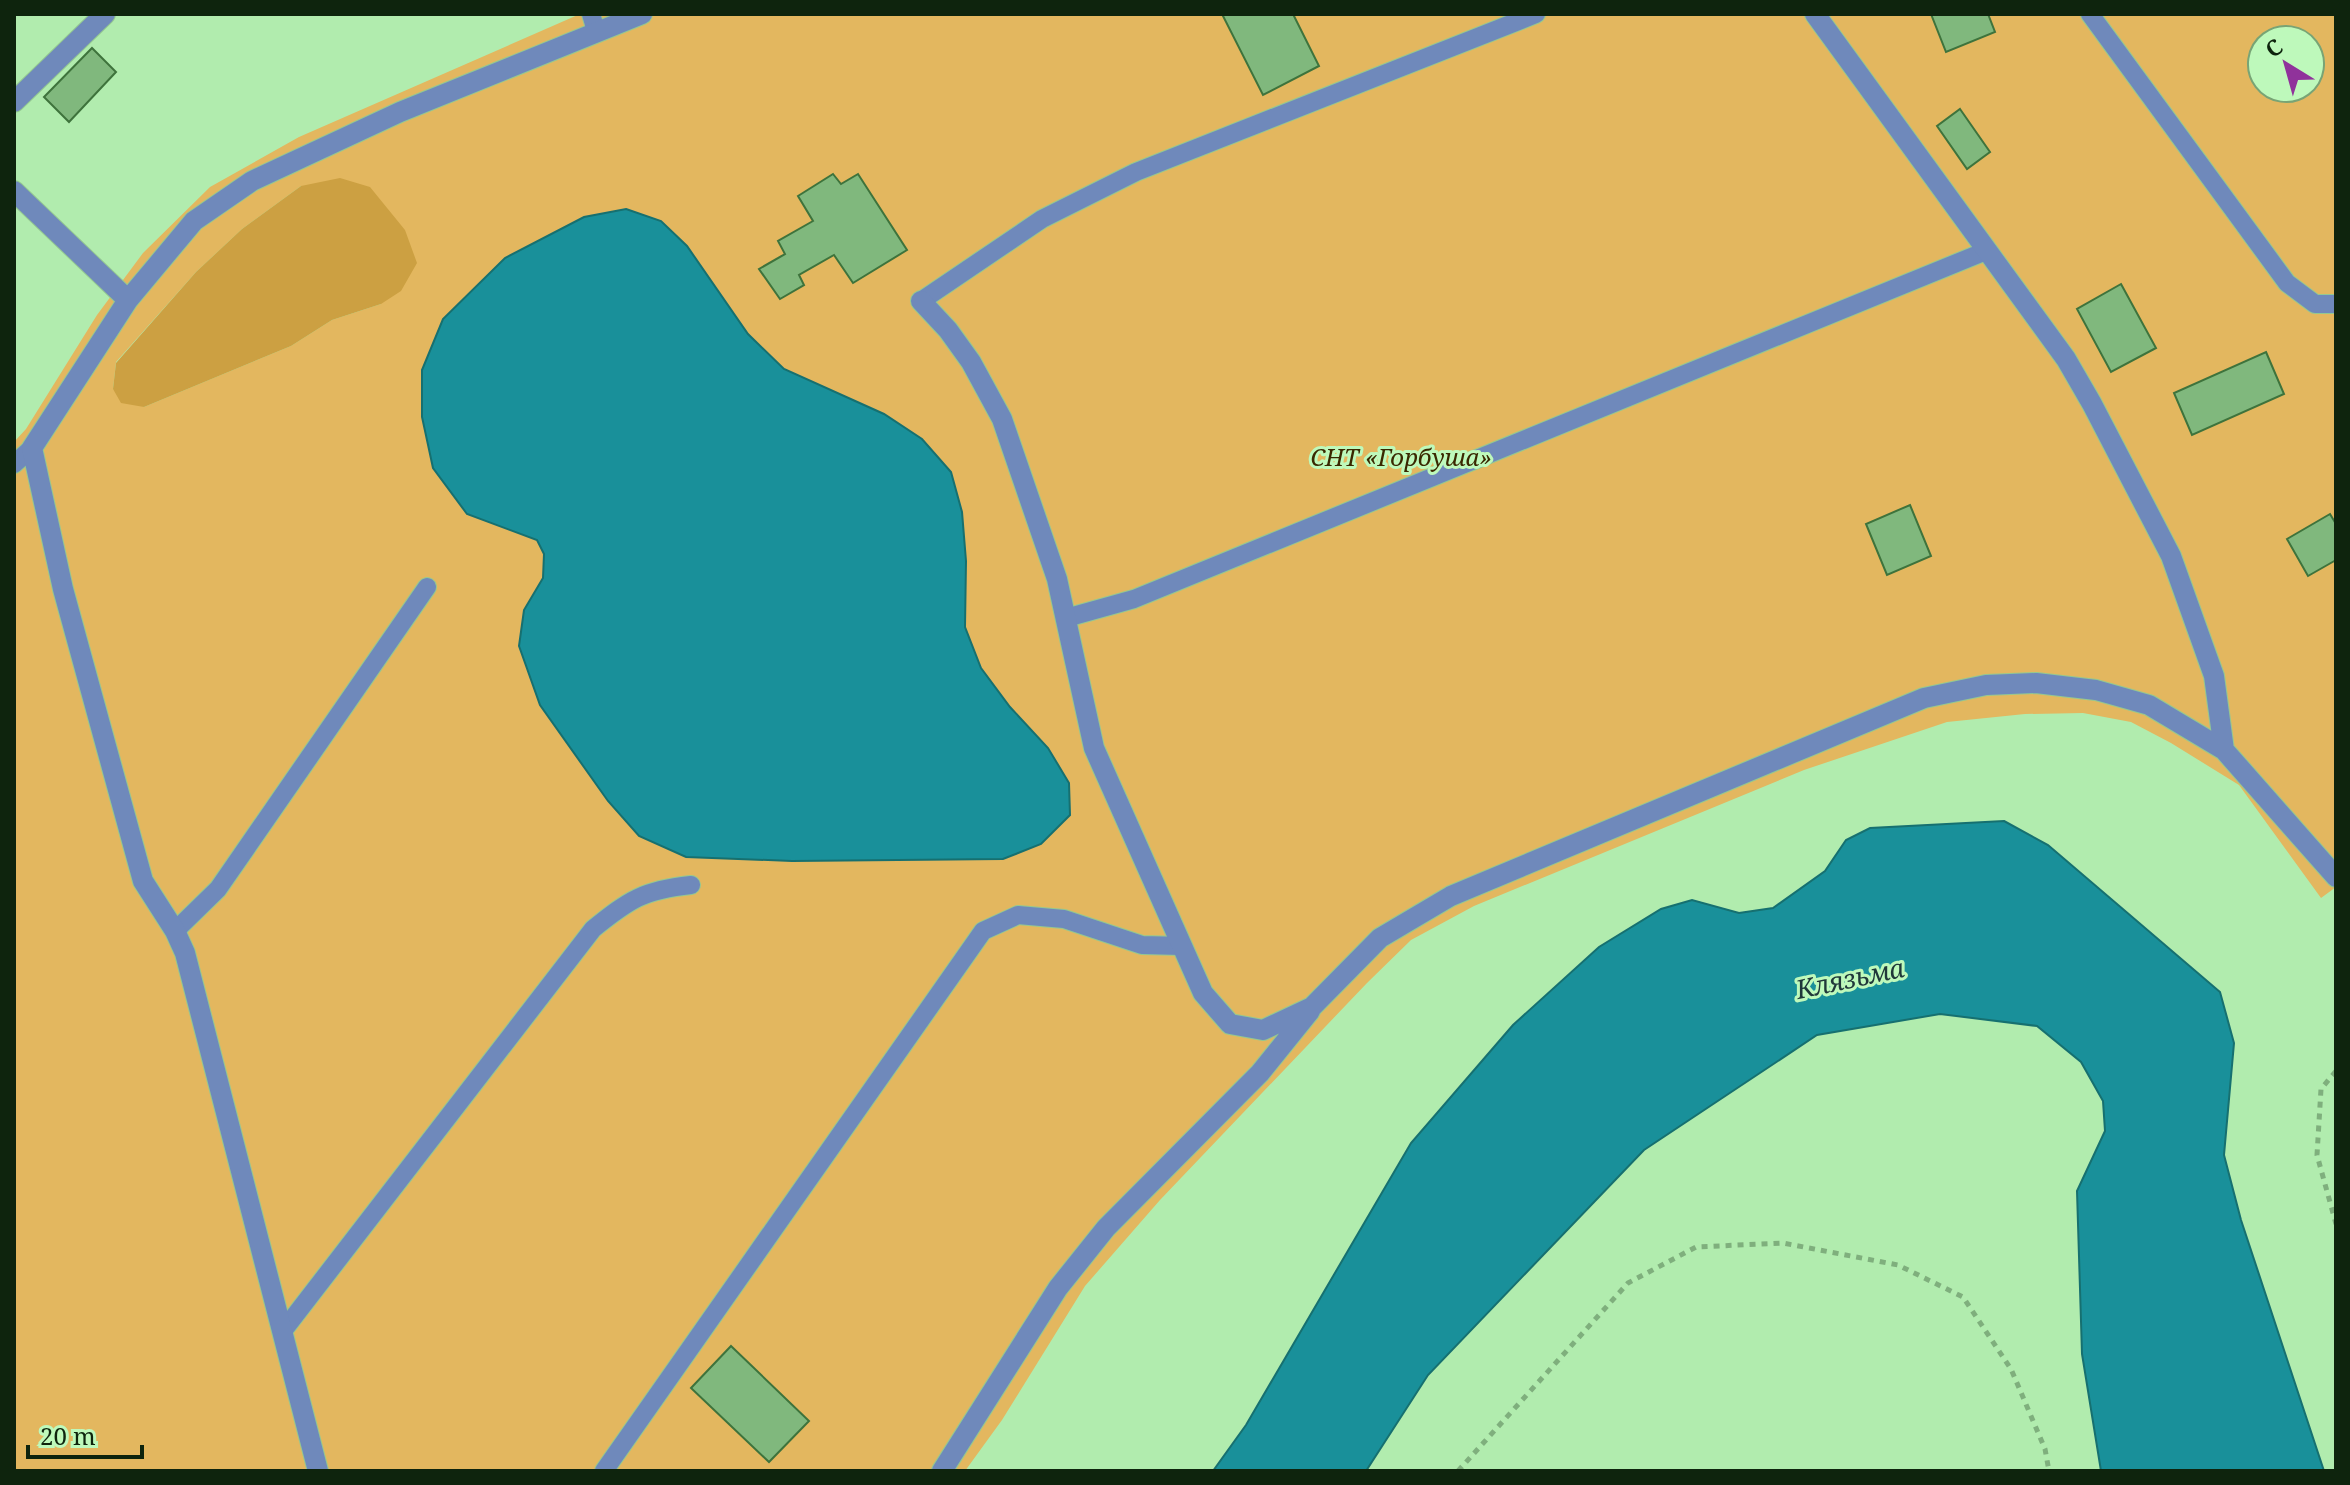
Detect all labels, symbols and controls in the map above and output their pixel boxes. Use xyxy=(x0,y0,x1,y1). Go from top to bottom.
north arrow xyxy=(2246,24,2326,104)
text: С xyxy=(2259,31,2288,64)
park label: СНТ «Горбуша» xyxy=(1310,440,1492,473)
water label: Клязьма xyxy=(1791,949,1908,1007)
scale bar xyxy=(28,1409,142,1459)
text: 20 m xyxy=(40,1419,96,1452)

